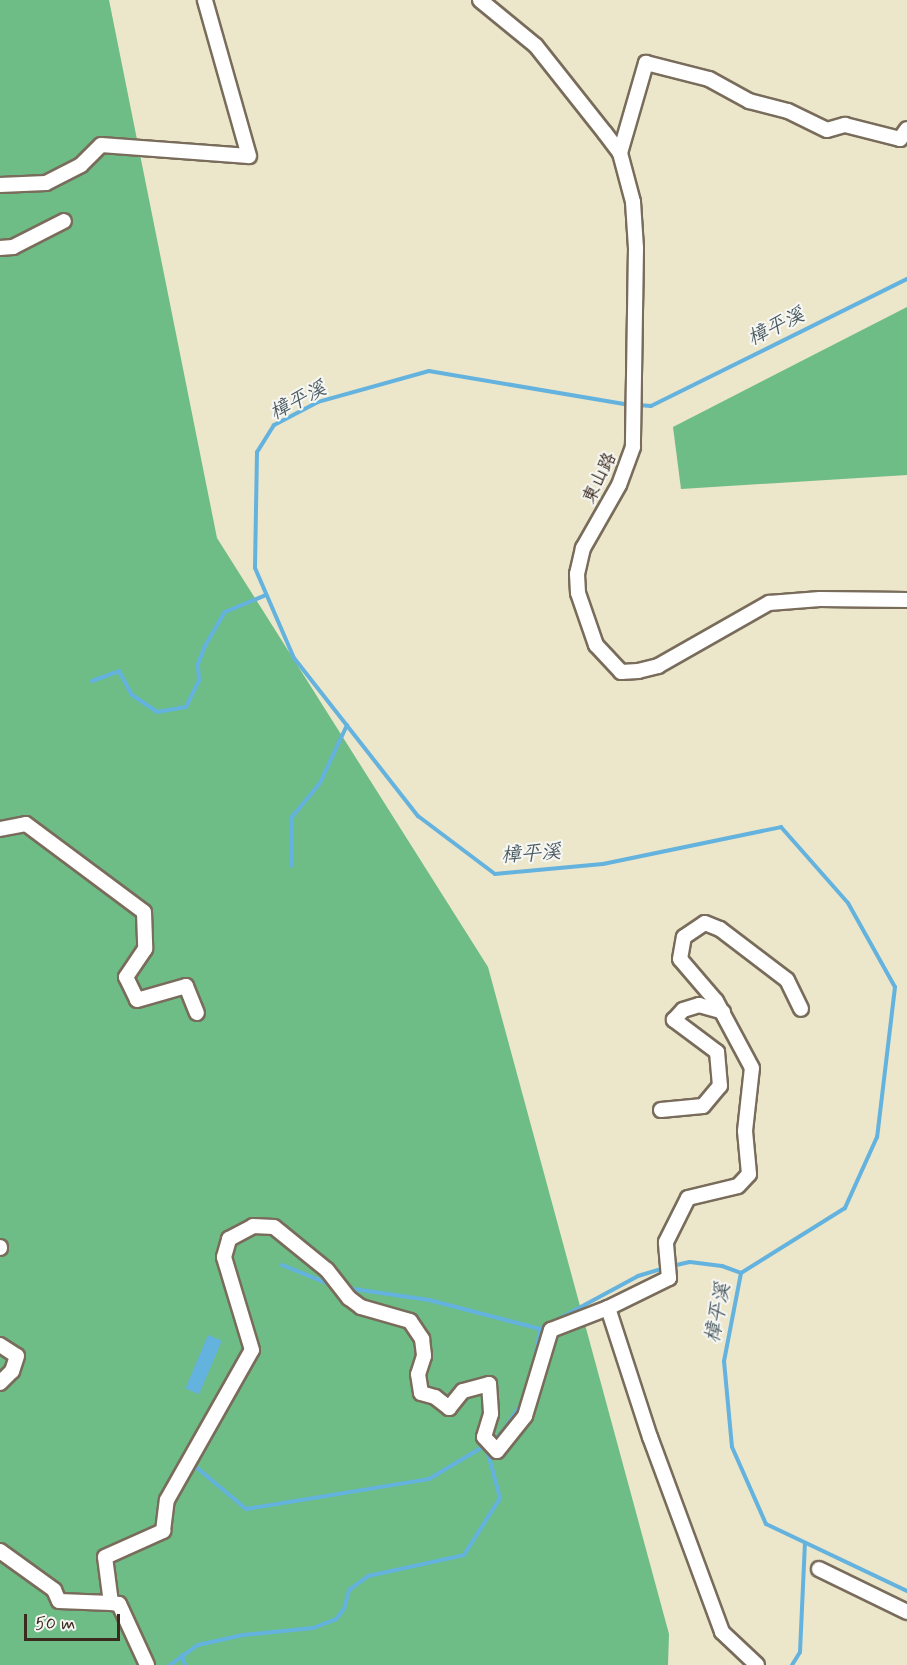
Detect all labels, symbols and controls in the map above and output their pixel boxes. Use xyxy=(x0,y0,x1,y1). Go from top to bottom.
water label: 樟平溪 xyxy=(744,303,808,351)
water label: 樟平溪 xyxy=(266,377,330,425)
street label: 東山路 xyxy=(578,449,622,507)
water label: 樟平溪 xyxy=(500,840,562,868)
water label: 樟平溪 xyxy=(700,1281,736,1345)
scale bar xyxy=(27,1602,123,1640)
text: 50 m xyxy=(35,1612,75,1636)

